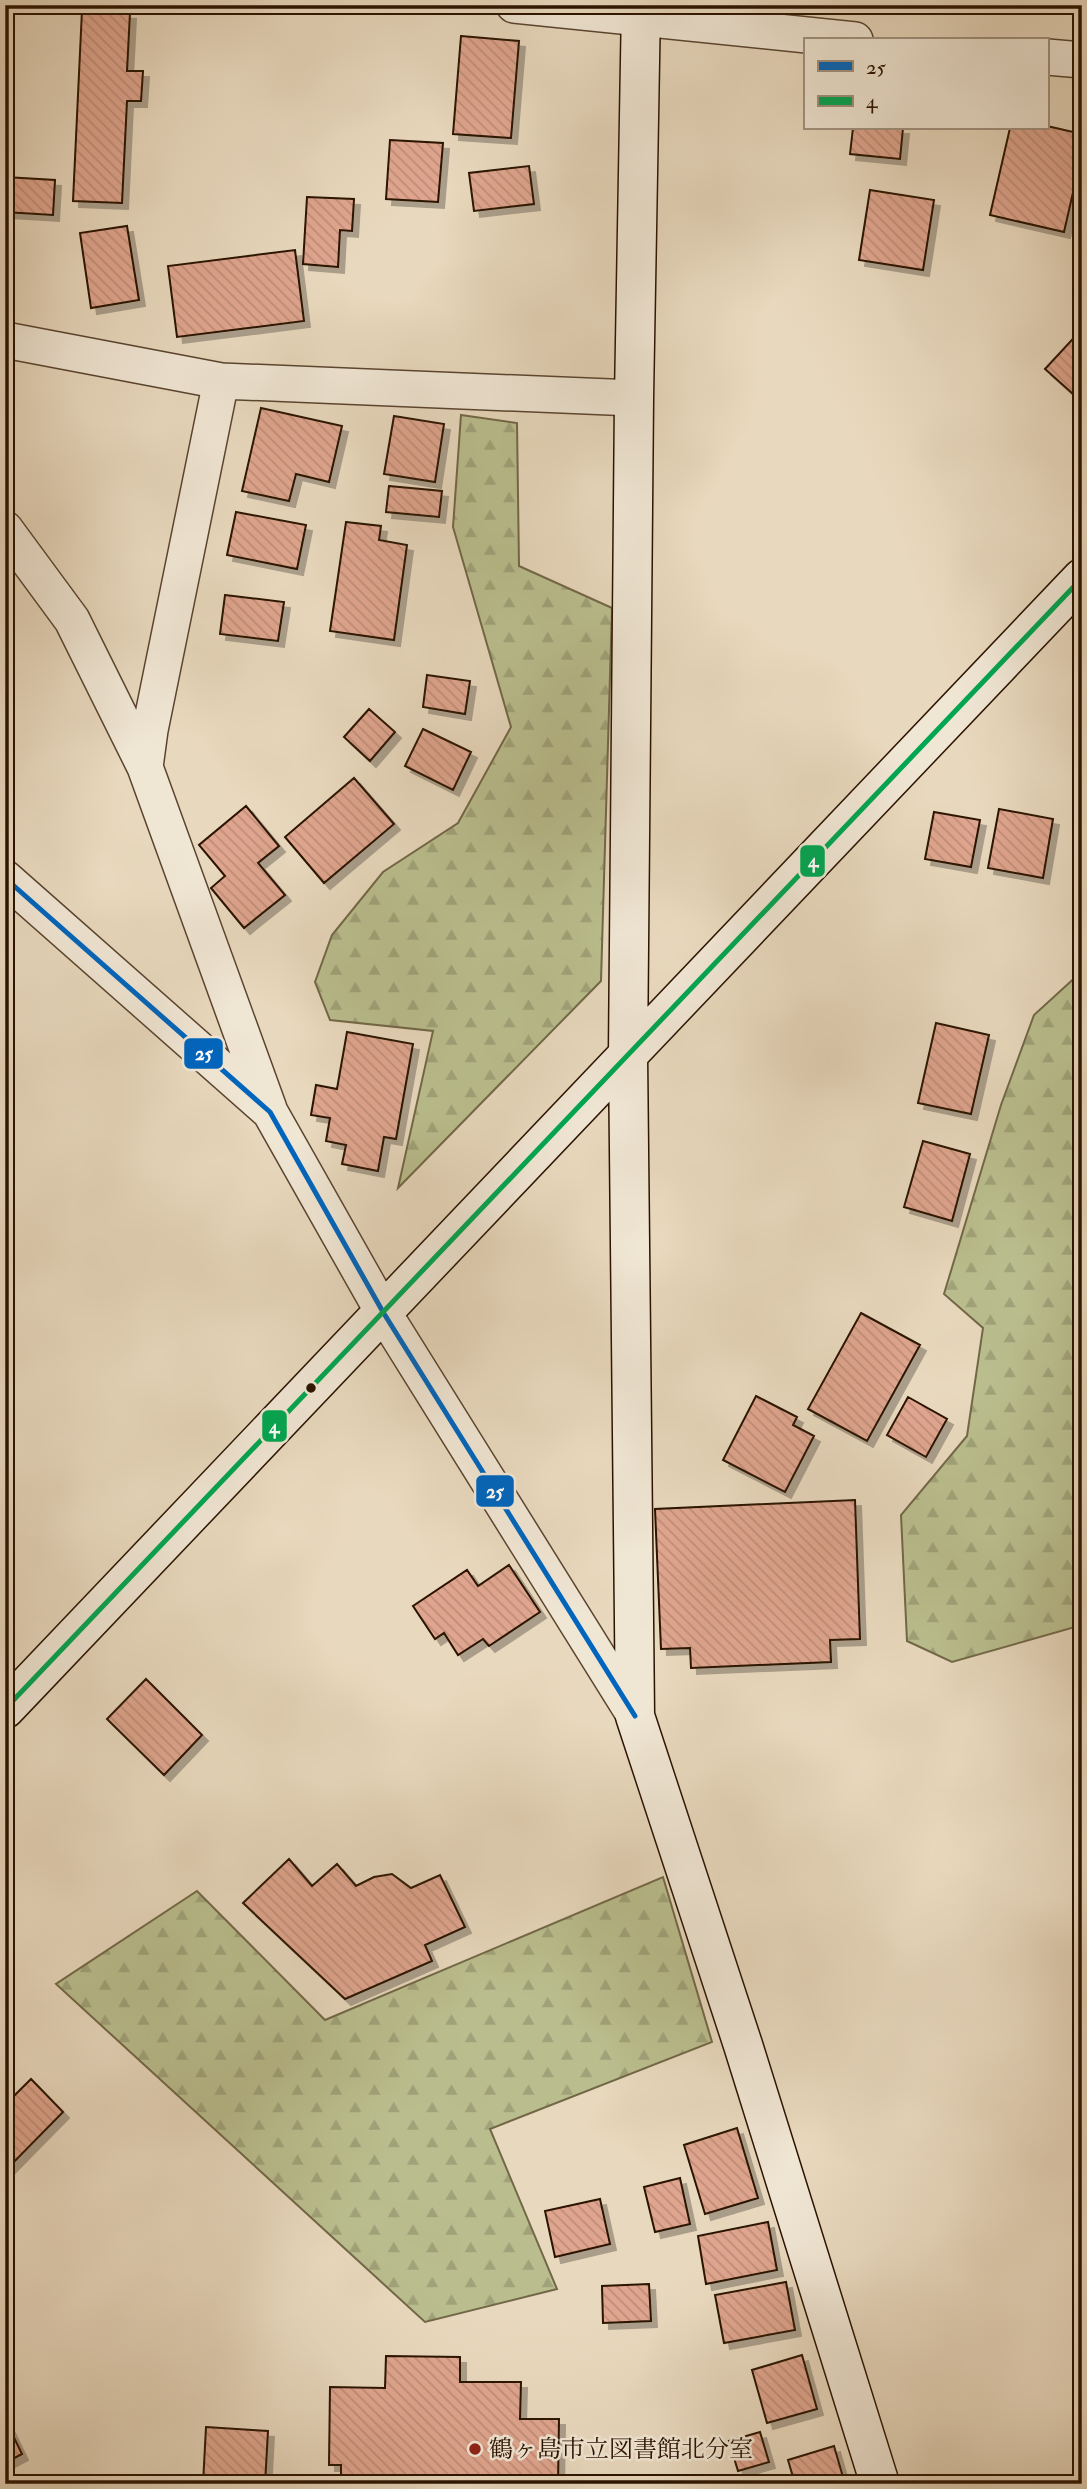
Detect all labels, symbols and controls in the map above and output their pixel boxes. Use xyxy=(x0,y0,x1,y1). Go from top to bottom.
legend xyxy=(804,38,1048,130)
text: 25 xyxy=(866,54,887,81)
text: 4 xyxy=(866,88,879,115)
line badge: 4 xyxy=(799,844,826,878)
text: 4 xyxy=(807,849,820,873)
line badge: 25 xyxy=(183,1037,224,1070)
text: 25 xyxy=(195,1042,214,1066)
unlabelled marker xyxy=(304,1381,318,1395)
line badge: 4 xyxy=(261,1409,288,1443)
text: 4 xyxy=(268,1415,281,1439)
line badge: 25 xyxy=(475,1474,515,1508)
text: 25 xyxy=(486,1480,505,1504)
place label: 鶴ヶ島市立図書館北分室 xyxy=(489,2434,753,2465)
marker: 鶴ヶ島市立図書館北分室 xyxy=(467,2441,483,2457)

